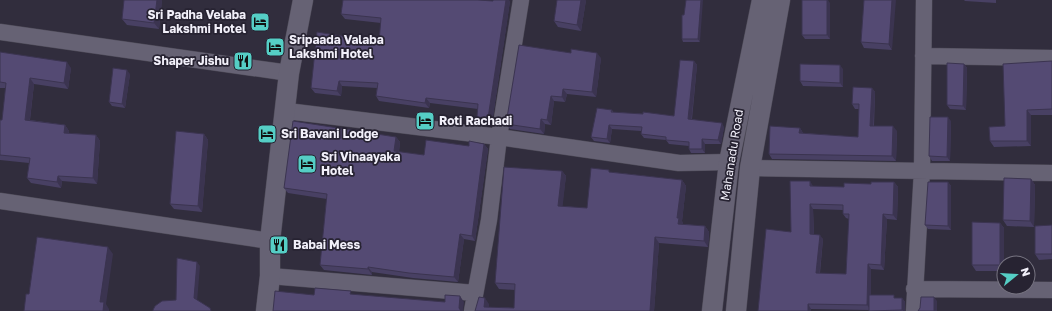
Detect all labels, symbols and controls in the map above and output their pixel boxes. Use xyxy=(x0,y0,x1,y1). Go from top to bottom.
place label: Sri Padha Velaba Lakshmi Hotel xyxy=(147,7,246,36)
hotel icon: Sri Padha Velaba Lakshmi Hotel xyxy=(249,11,271,33)
place label: Sripaada Valaba Lakshmi Hotel xyxy=(289,32,384,61)
hotel icon: Sripaada Valaba Lakshmi Hotel xyxy=(264,36,286,58)
restaurant icon: Shaper Jishu xyxy=(232,50,254,72)
place label: Shaper Jishu xyxy=(153,53,229,68)
street label: Mahanadu Road xyxy=(717,108,746,202)
hotel icon: Roti Rachadi xyxy=(414,110,436,132)
place label: Roti Rachadi xyxy=(439,113,512,128)
hotel icon: Sri Bavani Lodge xyxy=(256,123,278,145)
place label: Sri Bavani Lodge xyxy=(281,126,378,141)
place label: Sri Vinaayaka Hotel xyxy=(321,149,400,178)
hotel icon: Sri Vinaayaka Hotel xyxy=(296,153,318,175)
restaurant icon: Babai Mess xyxy=(268,234,290,256)
place label: Babai Mess xyxy=(293,237,361,252)
north arrow xyxy=(996,255,1036,295)
text: N xyxy=(1019,266,1033,278)

